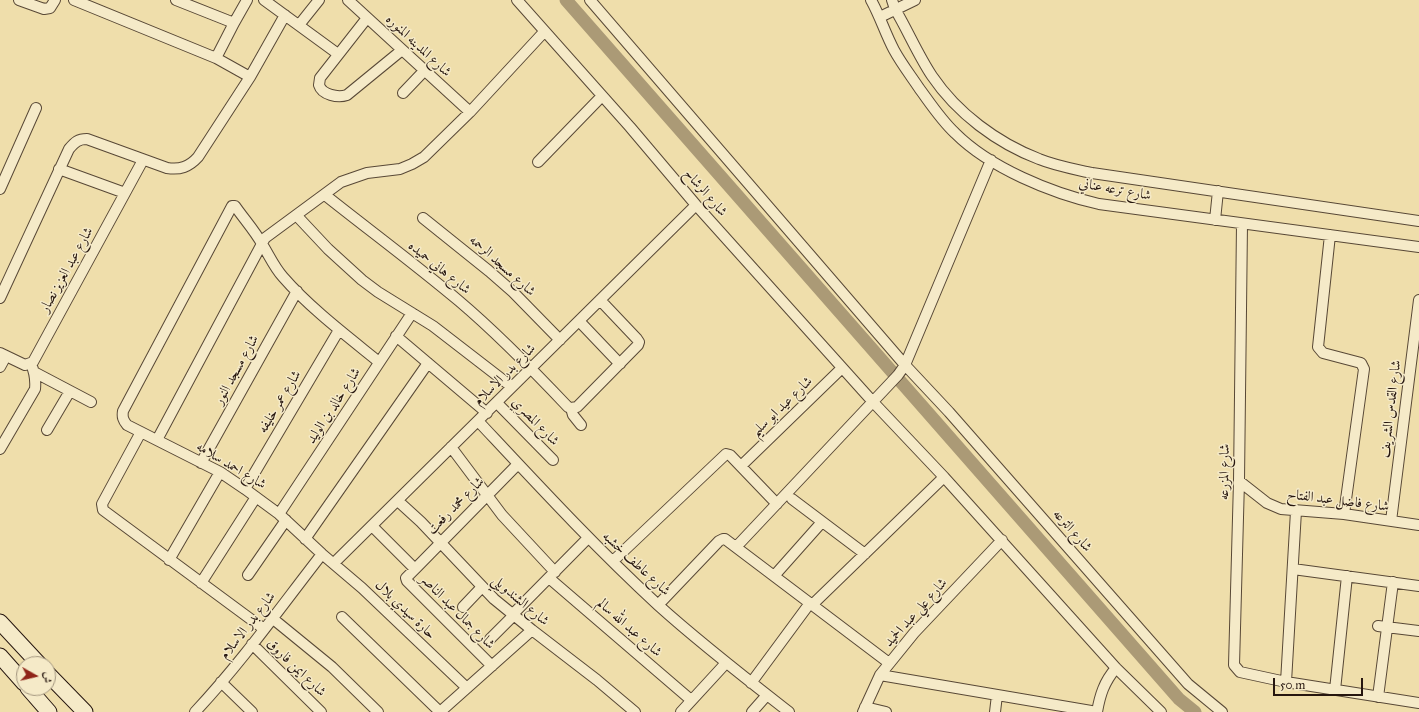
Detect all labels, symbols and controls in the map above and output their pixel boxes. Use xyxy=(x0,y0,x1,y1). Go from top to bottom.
street label: شارع المدينه المنوره xyxy=(382,11,454,81)
street label: شارع الرشاح xyxy=(680,166,730,220)
street label: شارع ترعه عناني xyxy=(1077,175,1153,205)
street label: شارع عبد العزيز نصار xyxy=(37,224,97,316)
street label: شارع مسجد الرحمه xyxy=(465,232,539,300)
street label: شارع هاني حميده xyxy=(404,238,474,298)
street label: شارع مسجد النور xyxy=(211,332,263,408)
street label: شارع بدر الاسلام xyxy=(470,340,540,410)
street label: شارع القدس الشريف xyxy=(1377,359,1405,459)
street label: شارع خالد بن الوليد xyxy=(303,365,365,447)
street label: شارع عمر خليفه xyxy=(255,368,305,436)
street label: شارع عيد ابو سليم xyxy=(748,373,816,441)
street label: شارع المصري xyxy=(508,394,562,450)
street label: شارع احمد سلامه xyxy=(193,439,269,493)
street label: شارع المزرعه xyxy=(1216,444,1234,500)
street label: شارع محمد رفعت xyxy=(424,474,488,538)
street label: شارع فاضل عبد الفتاح xyxy=(1286,486,1390,516)
street label: شارع الترعه xyxy=(1049,506,1095,556)
street label: شارع عاطف خشبه xyxy=(599,528,673,600)
street label: شارع جمال عبد الناصر xyxy=(416,571,498,653)
street label: شارع الشندويلي xyxy=(488,572,552,630)
street label: شارع علي عبد الحميد xyxy=(881,575,951,651)
street label: حارة سيدي بلال xyxy=(371,577,439,643)
street label: شارع بدر الاسلام xyxy=(216,589,280,663)
street label: شارع عبد الله سالم xyxy=(593,595,665,661)
street label: شارع ايمن فاروق xyxy=(263,635,329,701)
north arrow xyxy=(16,656,56,696)
scale bar xyxy=(1275,670,1365,696)
text: ش xyxy=(40,671,55,684)
text: 50 m xyxy=(1280,678,1305,692)

